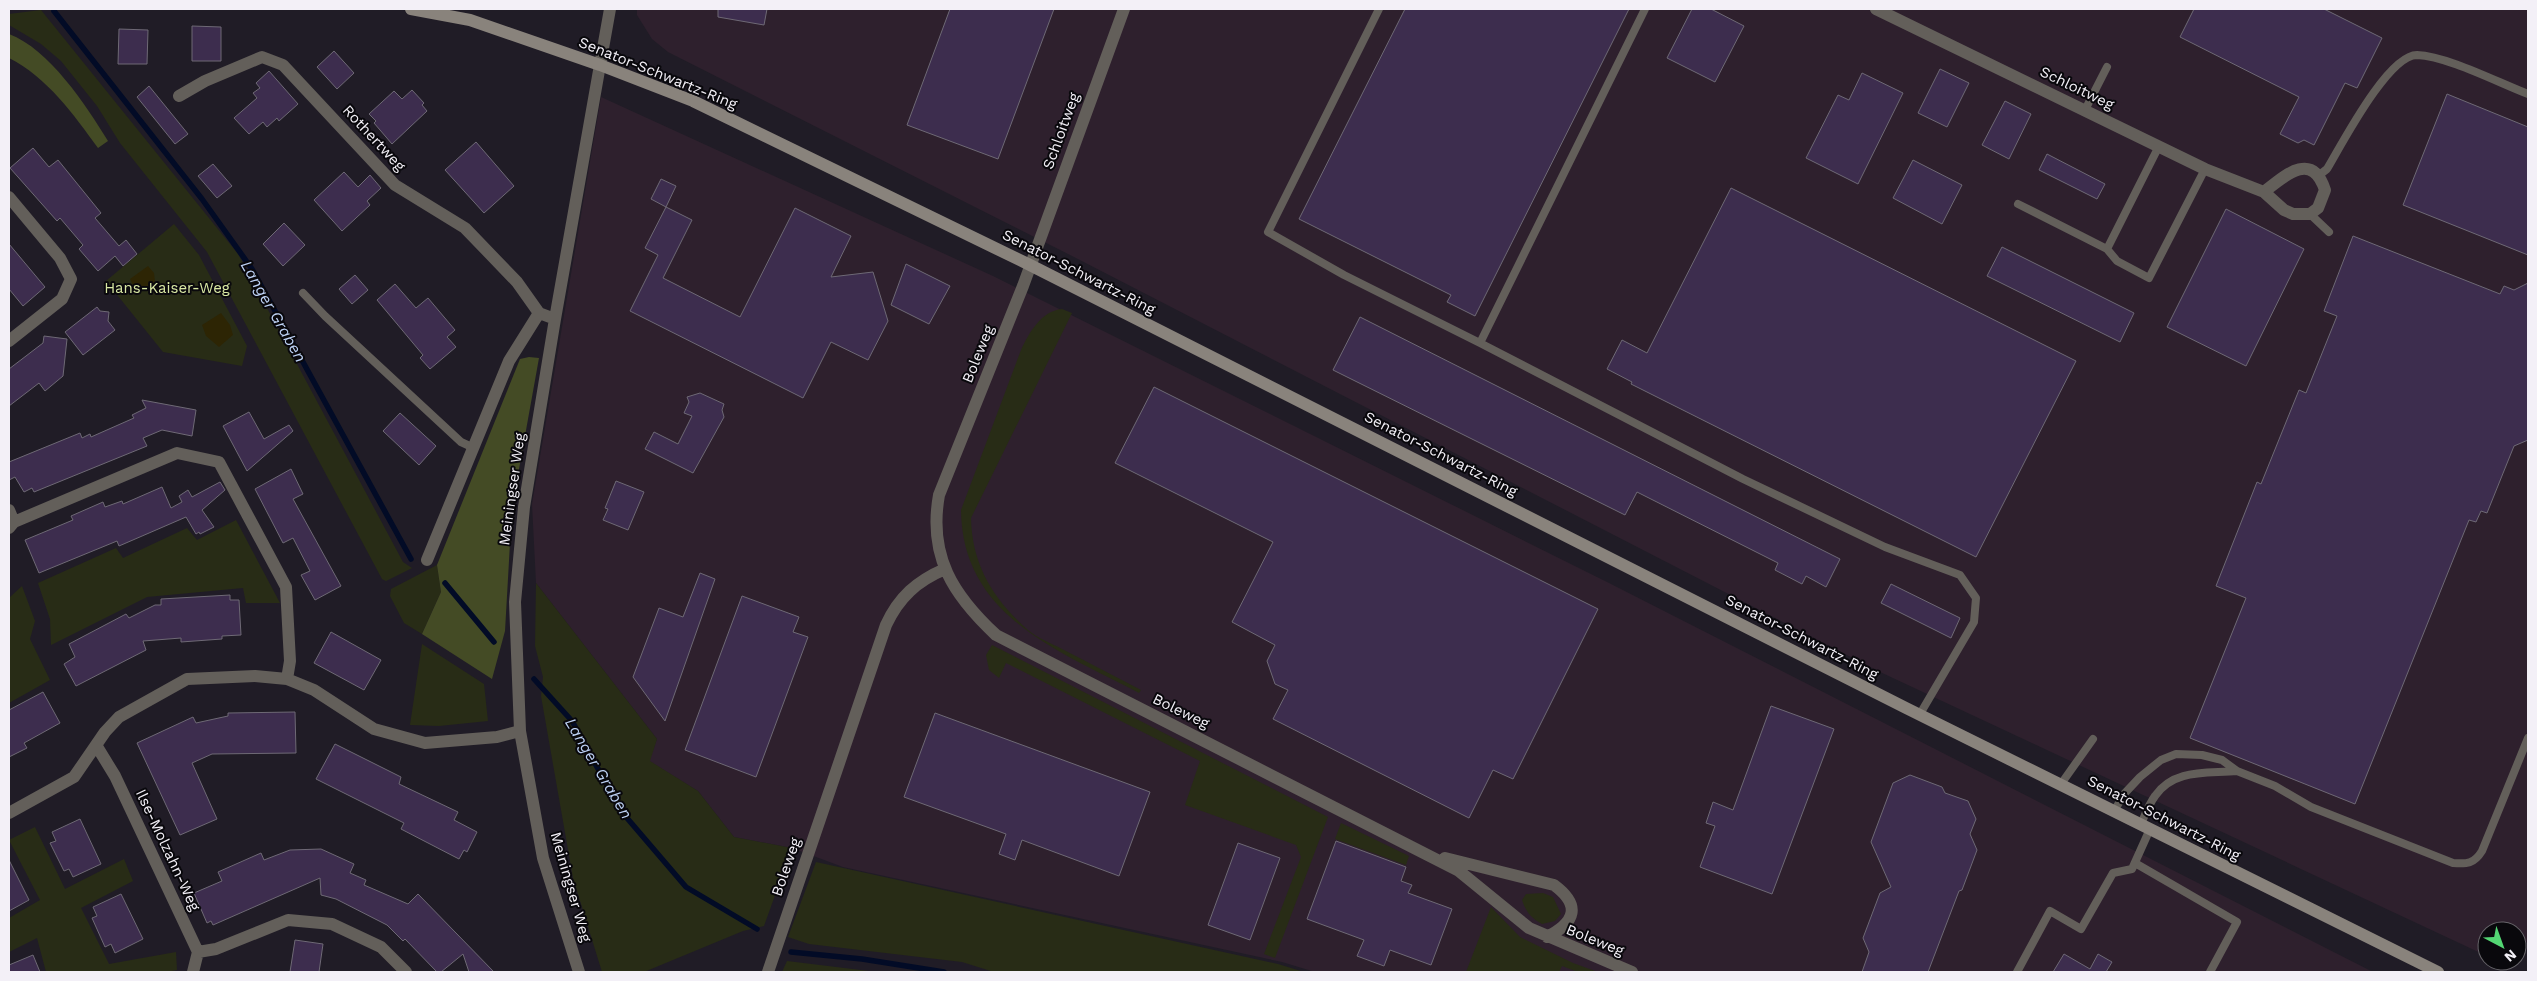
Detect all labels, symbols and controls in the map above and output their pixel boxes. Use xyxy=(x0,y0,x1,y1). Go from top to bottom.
street label: Senator-Schwartz-Ring xyxy=(576,33,740,113)
street label: Schloitweg xyxy=(2037,62,2117,114)
street label: Schloitweg xyxy=(1039,90,1083,172)
street label: Rothertweg xyxy=(339,101,409,175)
street label: Senator-Schwartz-Ring xyxy=(999,226,1159,318)
water label: Langer Graben xyxy=(237,257,310,366)
park label: Hans-Kaiser-Weg xyxy=(104,279,230,297)
street label: Boleweg xyxy=(958,322,998,386)
street label: Senator-Schwartz-Ring xyxy=(1361,408,1521,500)
street label: Meiningser Weg xyxy=(495,432,529,546)
street label: Senator-Schwartz-Ring xyxy=(1722,591,1882,683)
street label: Boleweg xyxy=(1150,690,1212,732)
water label: Langer Graben xyxy=(561,714,636,822)
street label: Senator-Schwartz-Ring xyxy=(2084,772,2244,864)
street label: Ilse-Molzahn-Weg xyxy=(132,786,204,914)
street label: Meiningser Weg xyxy=(547,830,595,944)
street label: Boleweg xyxy=(768,835,804,899)
street label: Boleweg xyxy=(1563,920,1627,960)
north arrow xyxy=(2477,921,2527,971)
text: N xyxy=(2501,946,2520,965)

